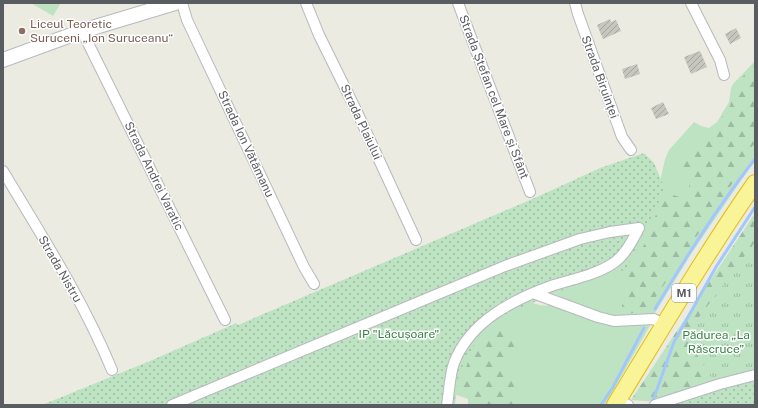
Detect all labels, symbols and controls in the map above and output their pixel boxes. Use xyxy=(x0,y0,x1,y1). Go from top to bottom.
street label: Strada Ștefan cel Mare și Sfânt xyxy=(456,13,532,181)
place label: Liceul Teoretic Suruceni „Ion Suruceanu“ xyxy=(30,17,173,45)
marker: Liceul Teoretic Suruceni „Ion Suruceanu“ xyxy=(17,26,27,36)
street label: Strada Biruinței xyxy=(579,34,621,120)
street label: Strada Plaiului xyxy=(337,82,385,162)
street label: Strada Ion Vătămanu xyxy=(215,88,277,200)
street label: Strada Andrei Varatic xyxy=(122,119,186,233)
street label: Strada Nistru xyxy=(35,233,85,305)
road number: M1 xyxy=(672,284,696,302)
park label: IP "Lăcușoare" xyxy=(359,327,439,341)
park label: Pădurea „La Răscruce” xyxy=(682,328,750,356)

